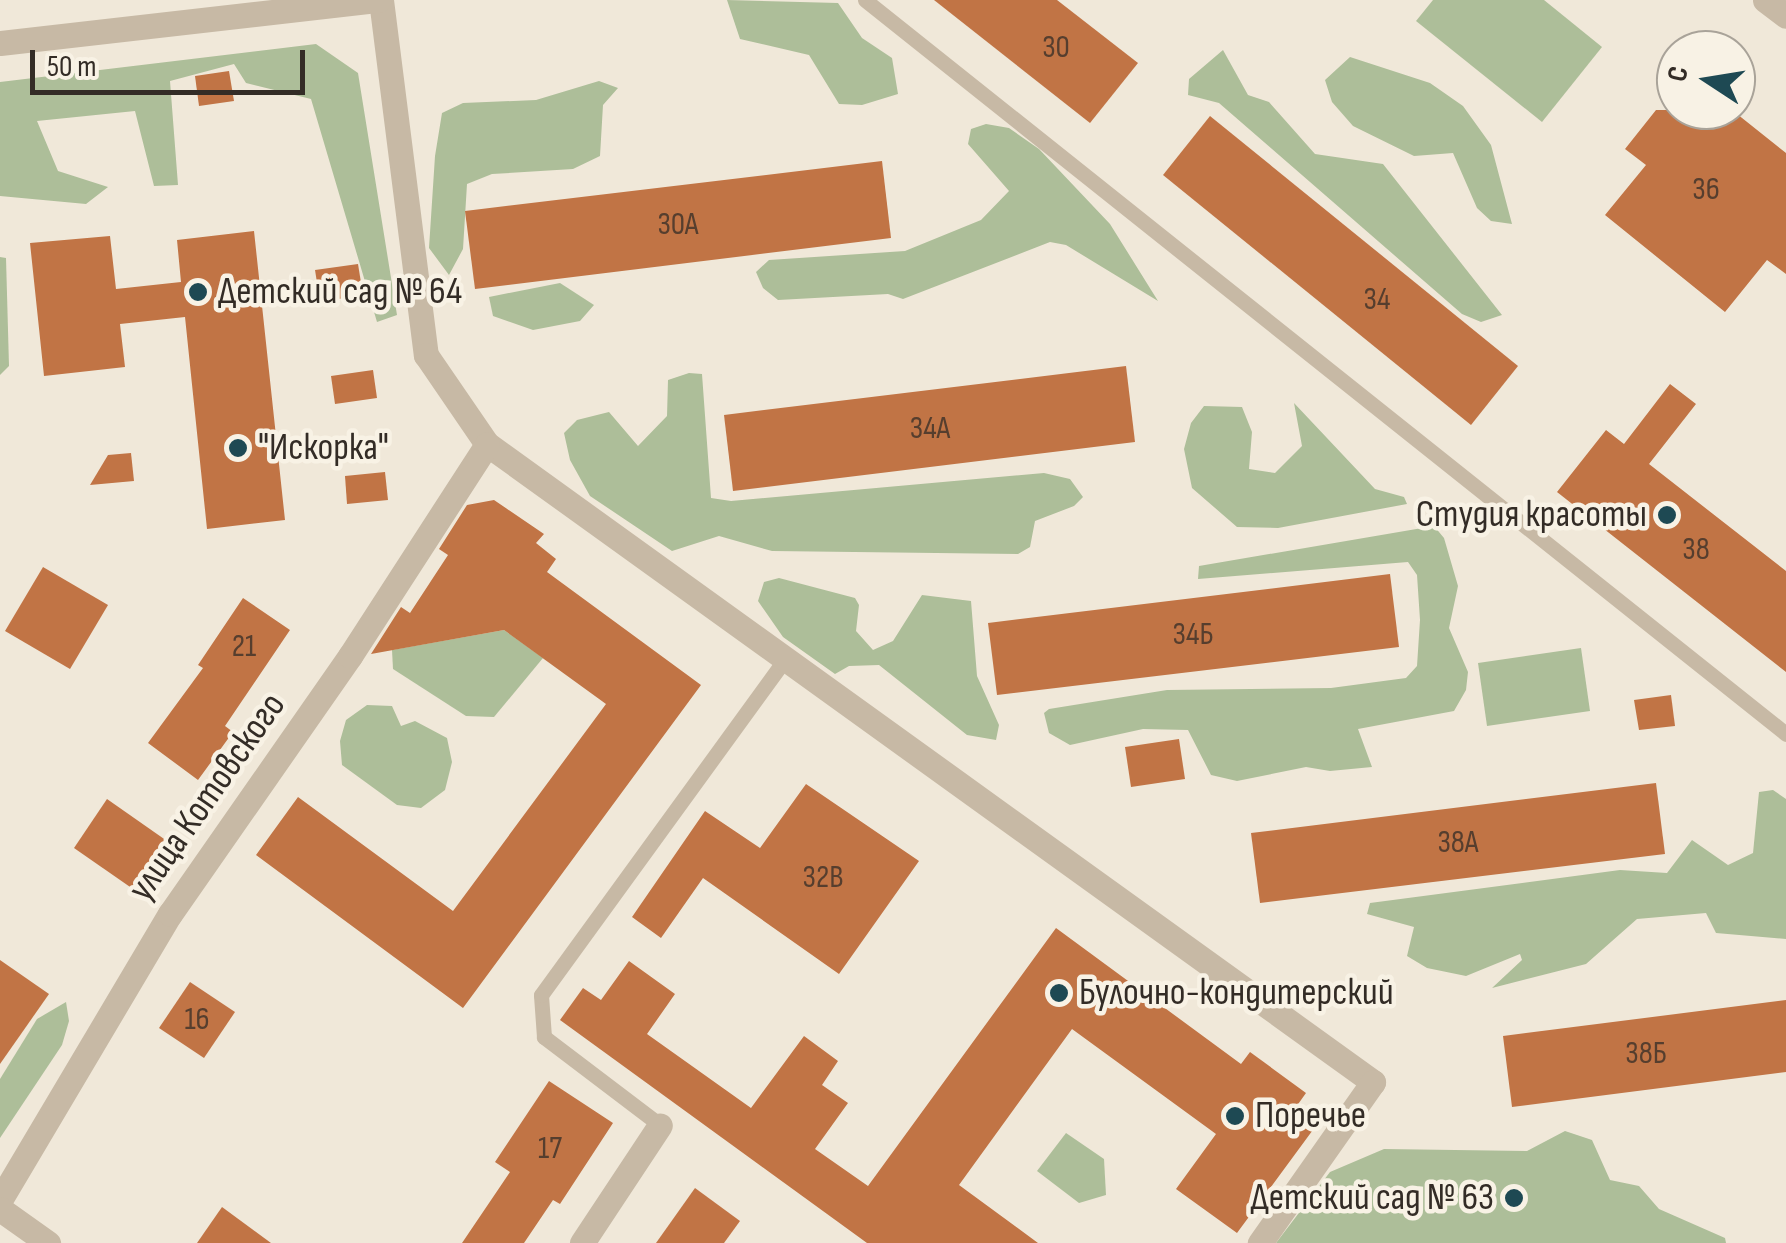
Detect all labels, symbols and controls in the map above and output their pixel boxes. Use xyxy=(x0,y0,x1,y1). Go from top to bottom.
house number: 30 xyxy=(1042,29,1070,67)
scale bar xyxy=(35,30,310,92)
north arrow xyxy=(1656,30,1756,130)
text: 50 m xyxy=(47,49,96,85)
text: С xyxy=(1660,64,1696,85)
house number: 36 xyxy=(1692,171,1720,209)
house number: 30А xyxy=(657,206,699,244)
place label: Детский сад № 64 xyxy=(218,269,462,315)
marker: Детский сад № 64 xyxy=(187,281,209,303)
house number: 34 xyxy=(1364,281,1390,319)
house number: 34А xyxy=(910,410,950,448)
place label: "Искорка" xyxy=(258,425,389,471)
marker: "Искорка" xyxy=(227,437,249,459)
place label: Студия красоты xyxy=(1416,492,1647,538)
marker: Студия красоты xyxy=(1656,504,1678,526)
house number: 38 xyxy=(1682,531,1710,569)
house number: 34Б xyxy=(1173,616,1213,654)
house number: 21 xyxy=(232,628,256,666)
street label: улица Котовского xyxy=(119,684,295,910)
house number: 38А xyxy=(1437,824,1479,862)
house number: 32В xyxy=(803,859,843,897)
place label: Булочно-кондитерский xyxy=(1079,970,1394,1016)
marker: Булочно-кондитерский xyxy=(1048,982,1070,1004)
house number: 16 xyxy=(184,1001,210,1039)
house number: 38Б xyxy=(1625,1035,1667,1073)
place label: Поречье xyxy=(1255,1093,1366,1139)
marker: Поречье xyxy=(1224,1105,1246,1127)
house number: 17 xyxy=(538,1130,562,1168)
place label: Детский сад № 63 xyxy=(1250,1175,1494,1221)
marker: Детский сад № 63 xyxy=(1503,1187,1525,1209)

